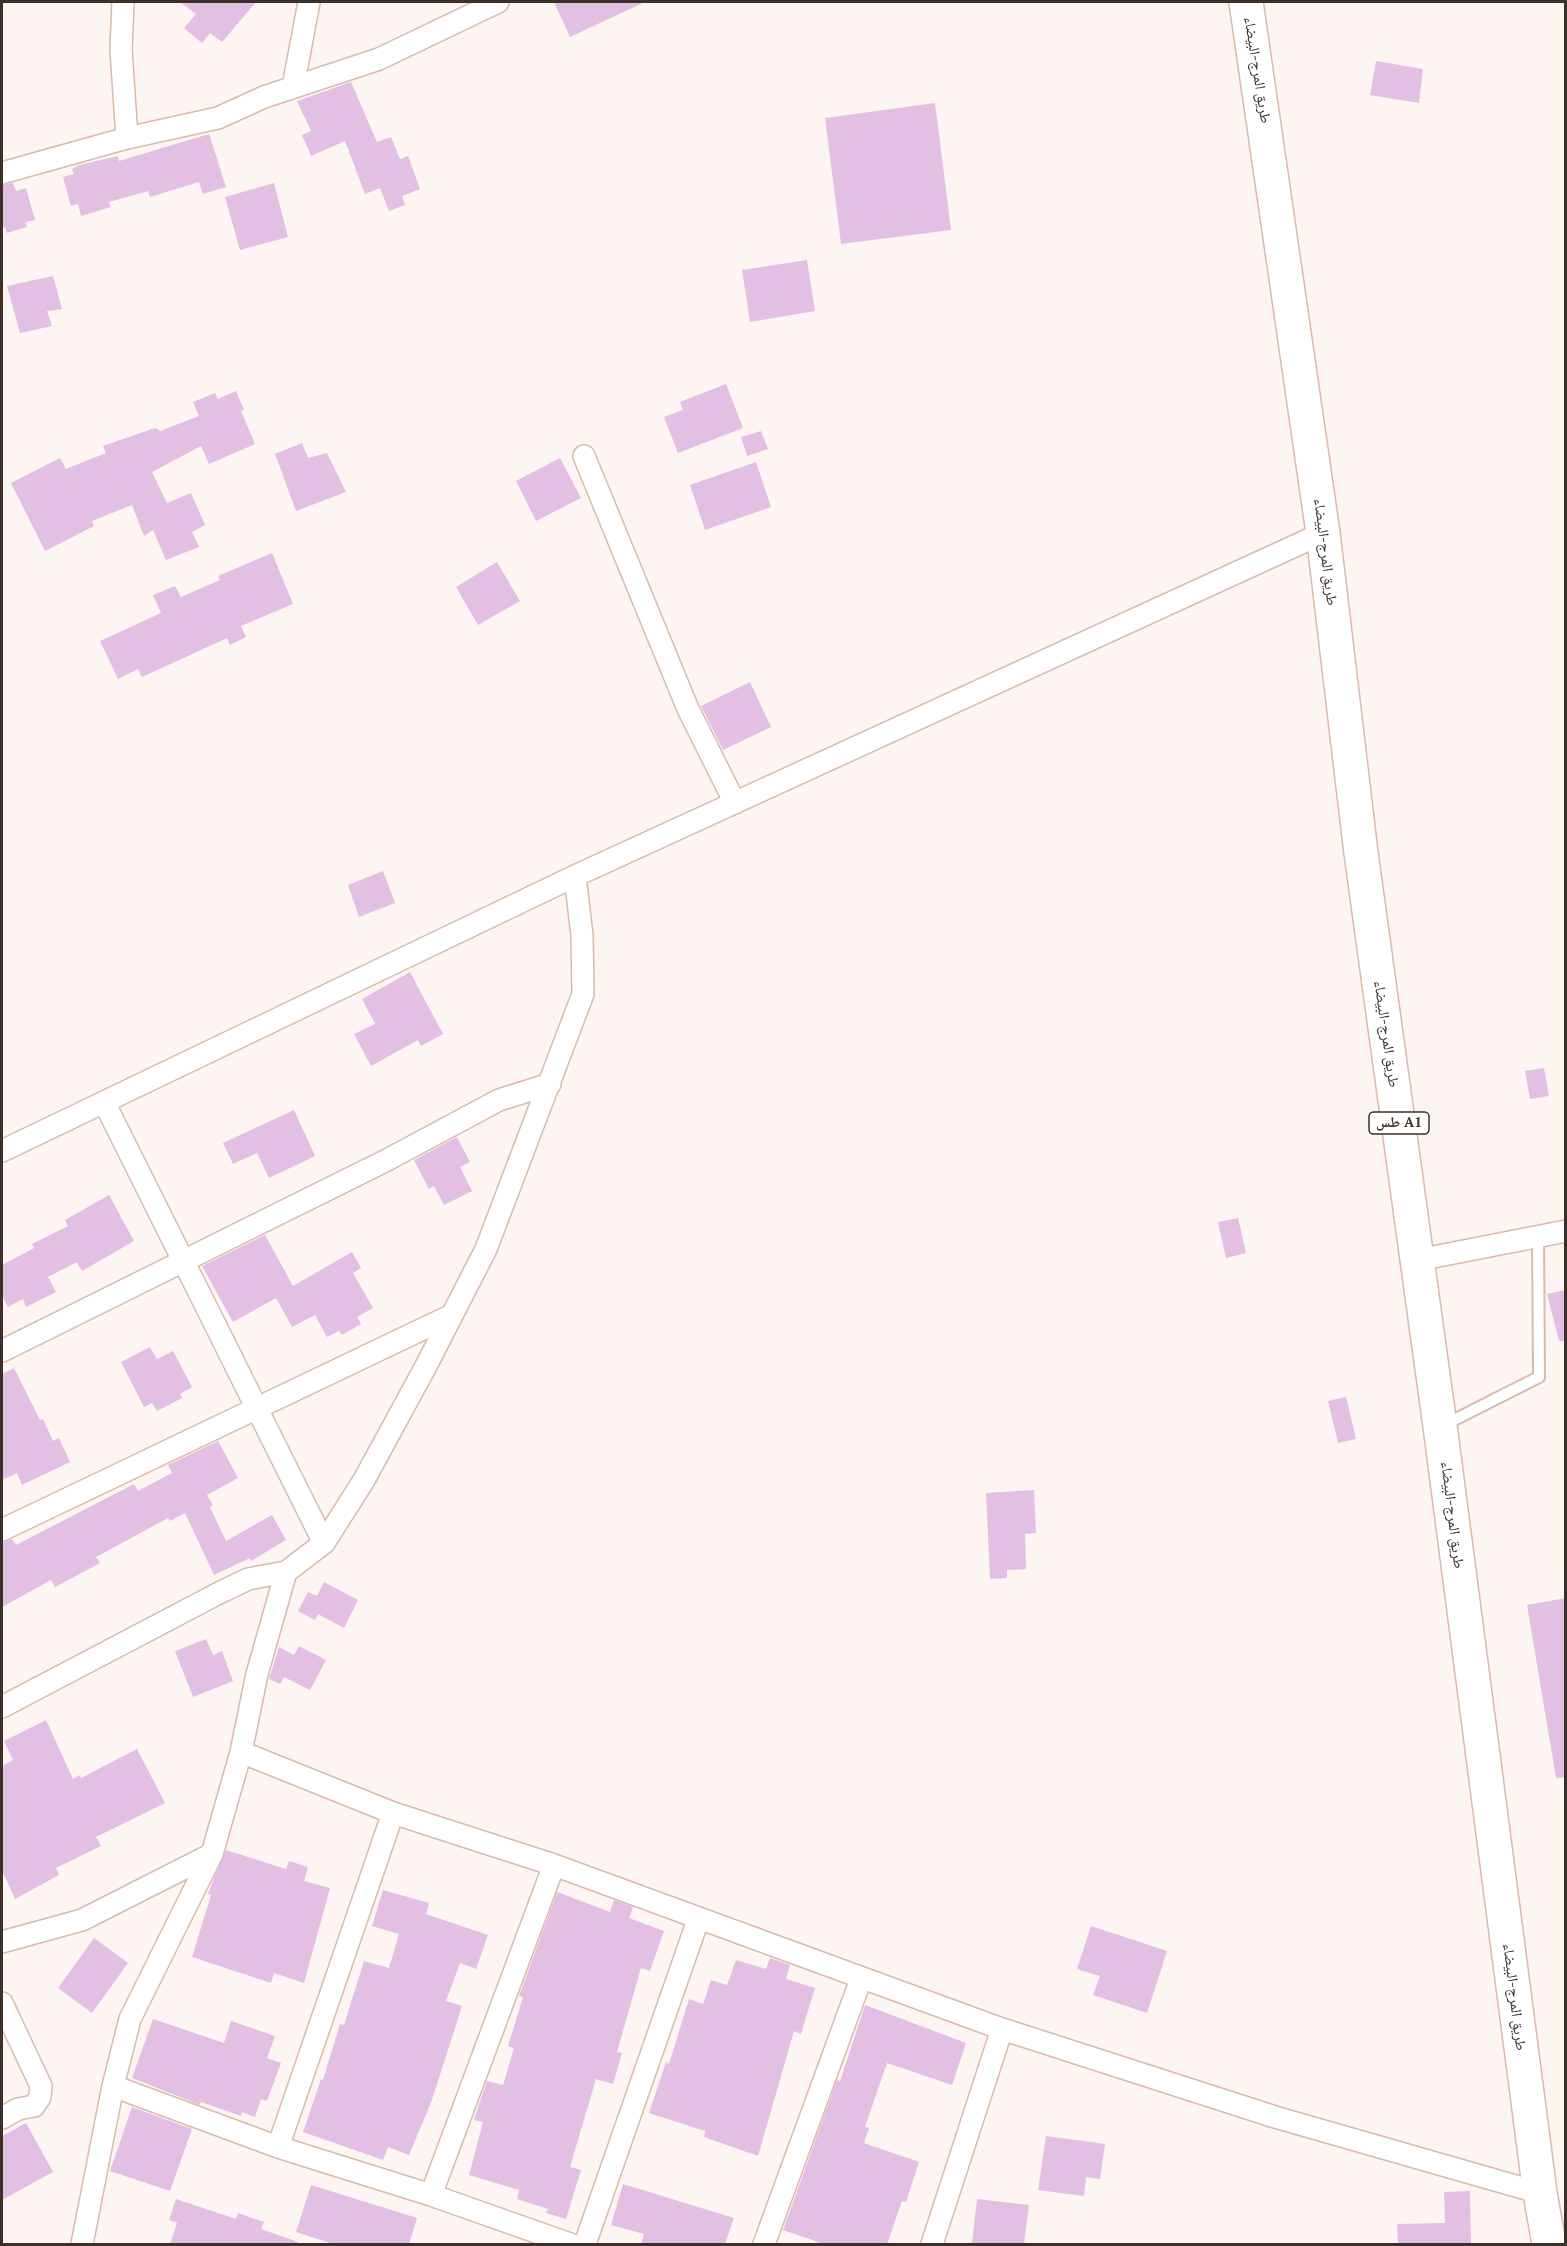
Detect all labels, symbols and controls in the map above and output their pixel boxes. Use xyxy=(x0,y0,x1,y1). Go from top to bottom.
street label: طريق المرج-البيضاء xyxy=(1240,15,1274,125)
street label: طريق المرج-البيضاء xyxy=(1309,497,1341,607)
street label: طريق المرج-البيضاء xyxy=(1370,979,1402,1089)
road number: طس A1 xyxy=(1369,1112,1429,1134)
street label: طريق المرج-البيضاء xyxy=(1436,1460,1468,1570)
street label: طريق المرج-البيضاء xyxy=(1498,1942,1530,2052)

